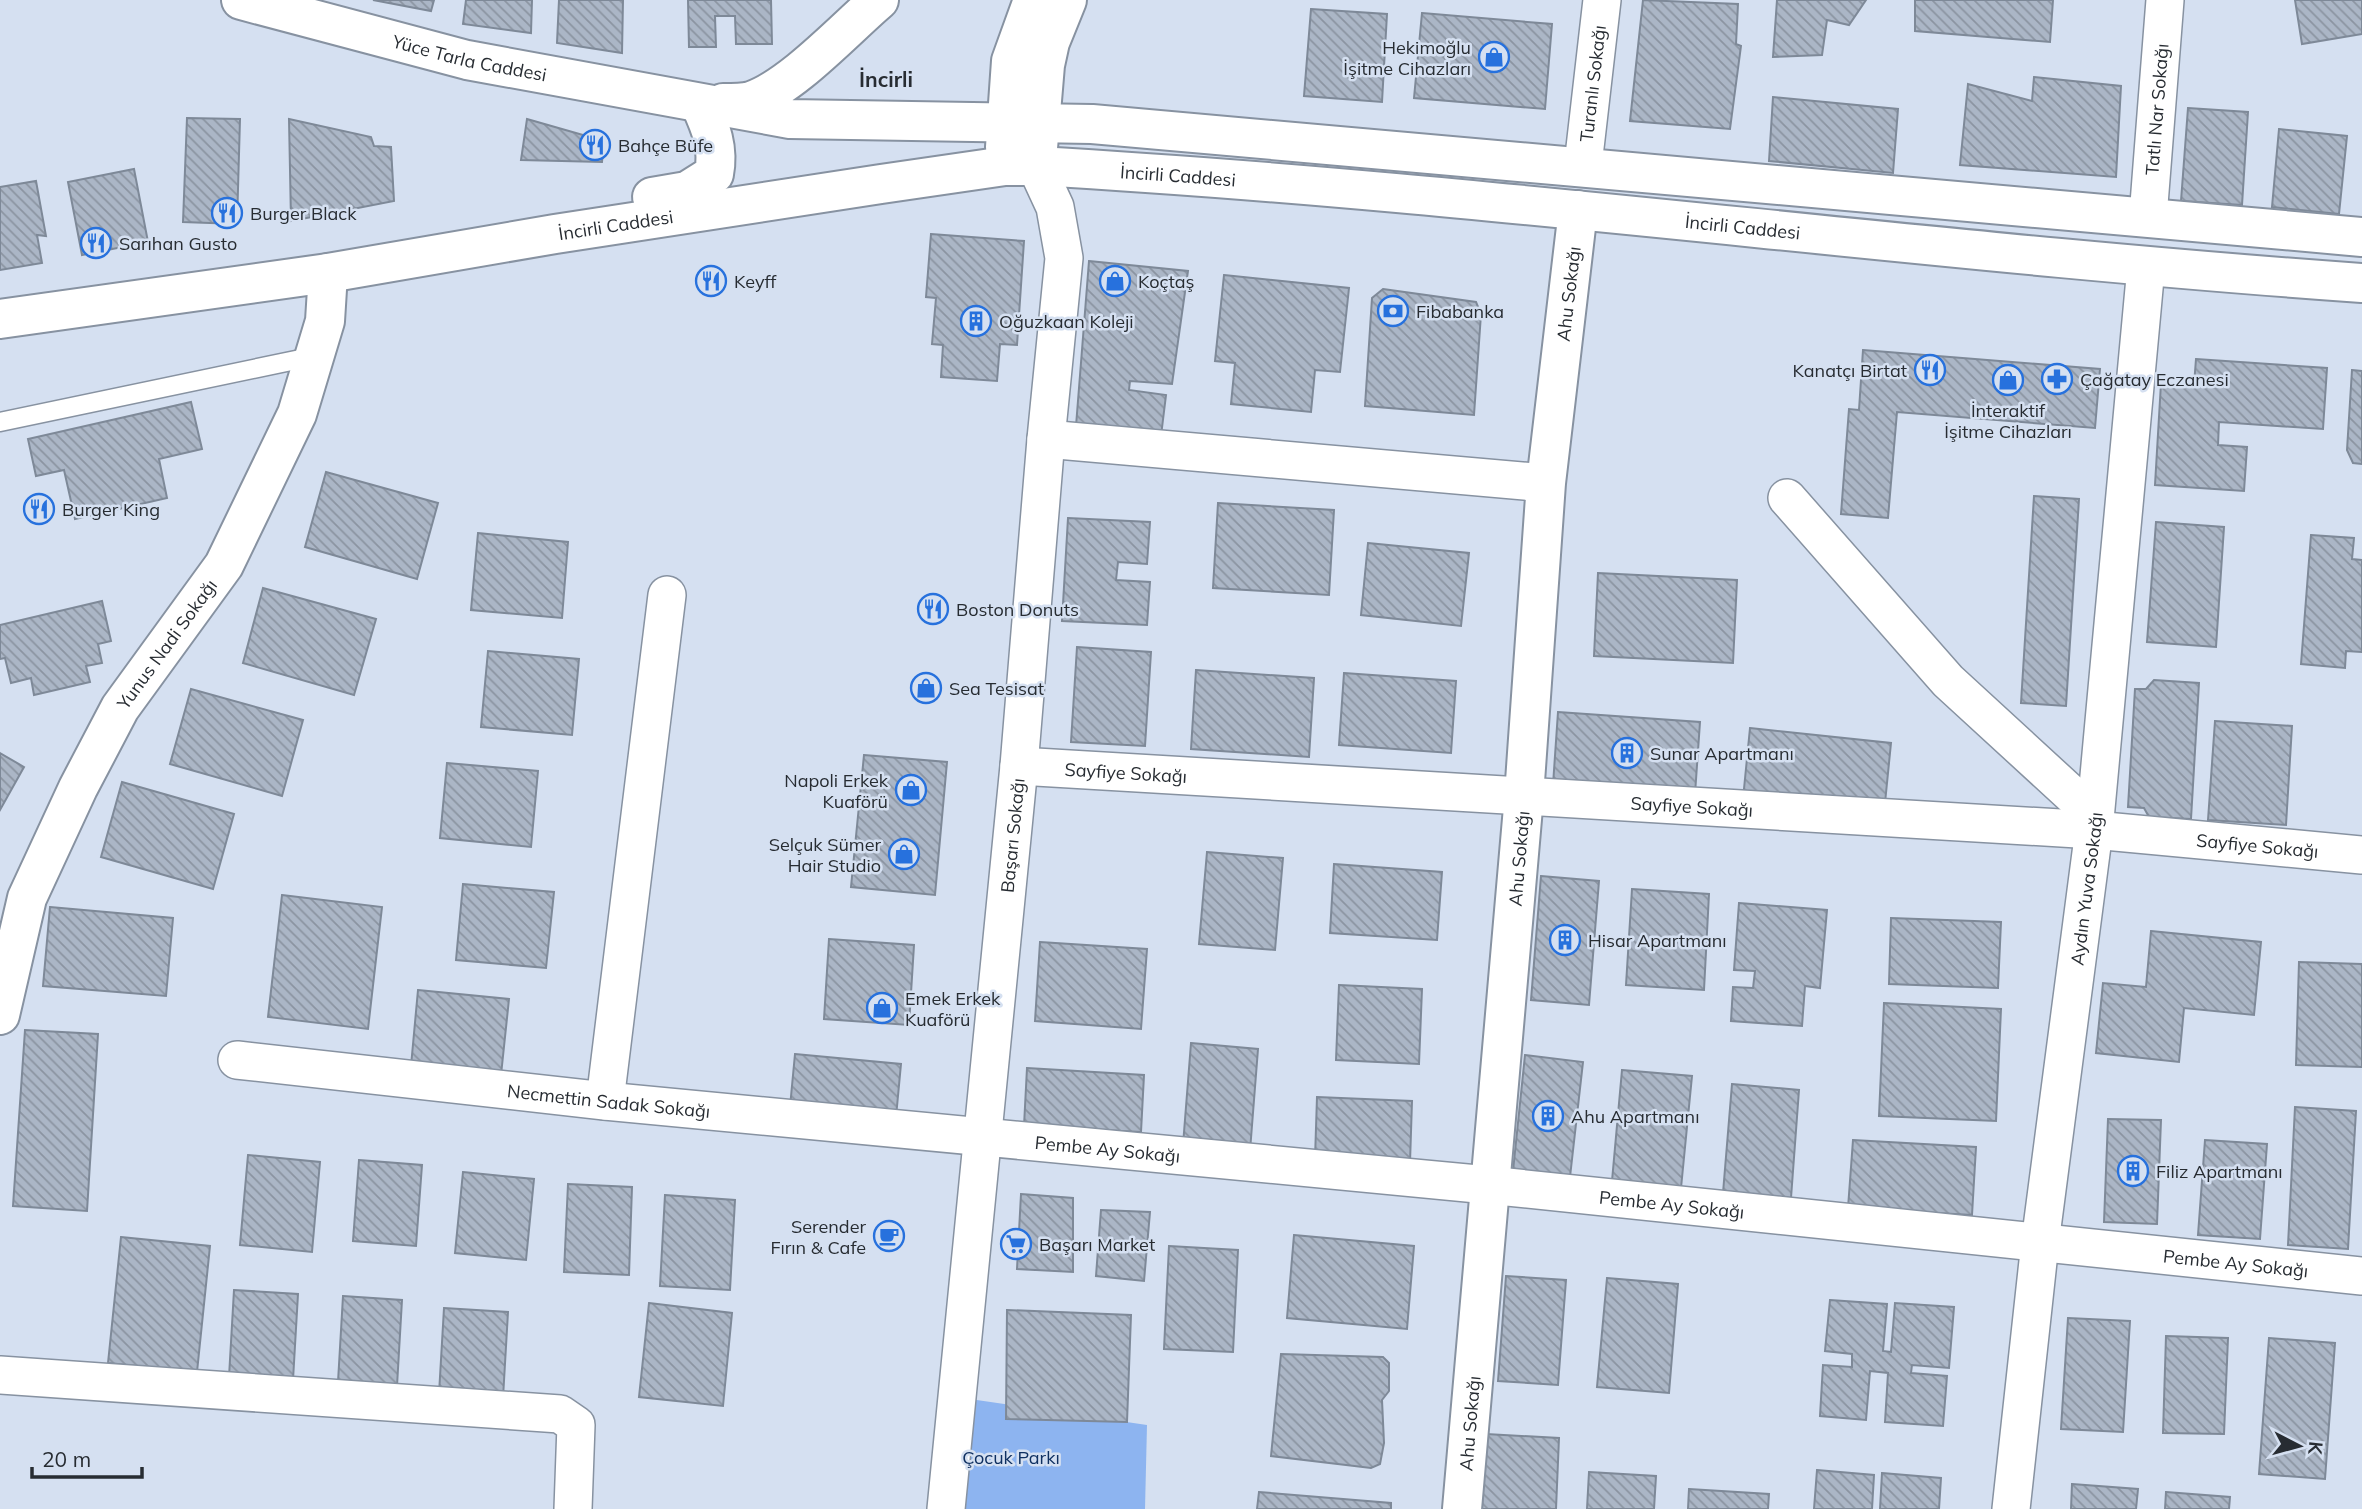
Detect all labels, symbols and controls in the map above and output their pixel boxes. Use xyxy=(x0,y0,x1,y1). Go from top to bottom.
street label: Turanlı Sokağı xyxy=(1574,24,1611,143)
street label: Yüce Tarla Caddesi xyxy=(389,29,549,86)
place label: Hekimoğlu İşitme Cihazları xyxy=(1343,36,1471,80)
shop icon: Hekimoğlu İşitme Cihazları xyxy=(1477,40,1511,74)
street label: Tatlı Nar Sokağı xyxy=(2140,43,2173,176)
district label: İncirli xyxy=(859,66,913,92)
restaurant icon: Bahçe Büfe xyxy=(578,128,612,162)
place label: Bahçe Büfe xyxy=(618,134,713,157)
street label: İncirli Caddesi xyxy=(1120,160,1237,191)
restaurant icon: Burger Black xyxy=(210,196,244,230)
place label: Burger Black xyxy=(250,202,357,225)
street label: İncirli Caddesi xyxy=(557,205,675,245)
street label: İncirli Caddesi xyxy=(1684,209,1801,244)
restaurant icon: Sarıhan Gusto xyxy=(79,226,113,260)
place label: Sarıhan Gusto xyxy=(119,232,237,255)
street label: Ahu Sokağı xyxy=(1551,245,1585,343)
restaurant icon: Keyff xyxy=(694,264,728,298)
shop icon: Koçtaş xyxy=(1098,264,1132,298)
place label: Keyff xyxy=(734,270,777,293)
place label: Koçtaş xyxy=(1138,270,1195,293)
bank icon: Fibabanka xyxy=(1376,294,1410,328)
place label: Fibabanka xyxy=(1416,300,1504,323)
building icon: Oğuzkaan Koleji xyxy=(959,304,993,338)
place label: Oğuzkaan Koleji xyxy=(999,310,1134,333)
restaurant icon: Kanatçı Birtat xyxy=(1913,353,1947,387)
place label: Kanatçı Birtat xyxy=(1792,359,1907,382)
pharmacy icon: Çağatay Eczanesi xyxy=(2040,362,2074,396)
shop icon: İnteraktif İşitme Cihazları xyxy=(1991,363,2025,397)
place label: Çağatay Eczanesi xyxy=(2080,368,2229,391)
place label: İnteraktif İşitme Cihazları xyxy=(1944,399,2072,443)
restaurant icon: Burger King xyxy=(22,492,56,526)
place label: Burger King xyxy=(62,498,160,521)
street label: Yunus Nadi Sokağı xyxy=(111,574,222,714)
restaurant icon: Boston Donuts xyxy=(916,592,950,626)
place label: Boston Donuts xyxy=(956,598,1079,621)
shop icon: Sea Tesisat xyxy=(909,671,943,705)
place label: Sea Tesisat xyxy=(949,677,1044,700)
building icon: Sunar Apartmanı xyxy=(1610,736,1644,770)
place label: Sunar Apartmanı xyxy=(1650,742,1794,765)
street label: Sayfiye Sokağı xyxy=(1064,757,1188,787)
place label: Napoli Erkek Kuaförü xyxy=(784,769,889,813)
shop icon: Napoli Erkek Kuaförü xyxy=(894,773,928,807)
street label: Başarı Sokağı xyxy=(995,777,1029,894)
street label: Sayfiye Sokağı xyxy=(1630,791,1754,821)
street label: Ahu Sokağı xyxy=(1503,810,1534,907)
street label: Aydın Yuva Sokağı xyxy=(2065,811,2107,967)
street label: Sayfiye Sokağı xyxy=(2195,828,2319,862)
place label: Selçuk Sümer Hair Studio xyxy=(769,833,881,877)
shop icon: Selçuk Sümer Hair Studio xyxy=(887,837,921,871)
building icon: Hisar Apartmanı xyxy=(1548,923,1582,957)
place label: Hisar Apartmanı xyxy=(1588,929,1727,952)
place label: Emek Erkek Kuaförü xyxy=(905,987,1001,1031)
shop icon: Emek Erkek Kuaförü xyxy=(865,991,899,1025)
street label: Necmettin Sadak Sokağı xyxy=(506,1079,711,1122)
building icon: Ahu Apartmanı xyxy=(1531,1099,1565,1133)
place label: Ahu Apartmanı xyxy=(1571,1105,1699,1128)
street label: Pembe Ay Sokağı xyxy=(1034,1130,1181,1167)
building icon: Filiz Apartmanı xyxy=(2116,1154,2150,1188)
place label: Filiz Apartmanı xyxy=(2156,1160,2283,1183)
street label: Pembe Ay Sokağı xyxy=(1598,1185,1746,1223)
place label: Serender Fırın & Cafe xyxy=(771,1215,866,1259)
cafe icon: Serender Fırın & Cafe xyxy=(872,1219,906,1253)
supermarket icon: Başarı Market xyxy=(999,1227,1033,1261)
place label: Başarı Market xyxy=(1039,1233,1155,1256)
street label: Pembe Ay Sokağı xyxy=(2162,1244,2309,1282)
street label: Ahu Sokağı xyxy=(1454,1375,1485,1472)
north arrow xyxy=(2264,1411,2334,1481)
scale bar xyxy=(32,1436,142,1480)
text: K xyxy=(2303,1440,2329,1457)
text: 20 m xyxy=(42,1446,91,1472)
park label: Çocuk Parkı xyxy=(962,1446,1060,1469)

